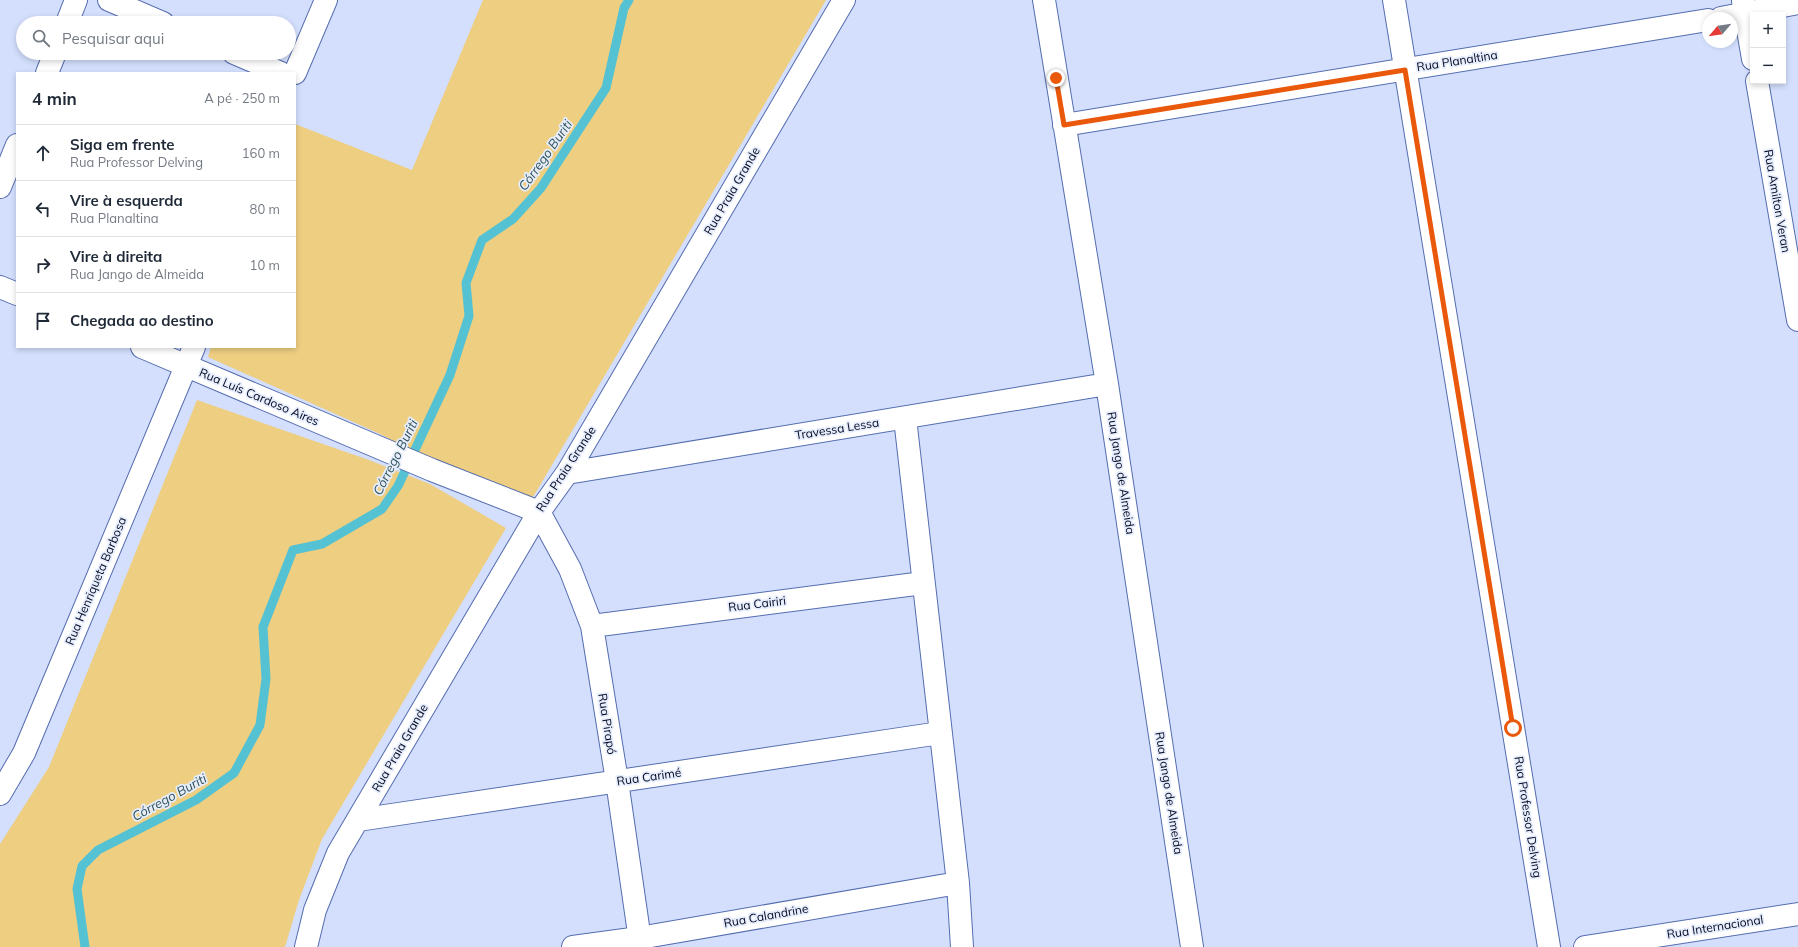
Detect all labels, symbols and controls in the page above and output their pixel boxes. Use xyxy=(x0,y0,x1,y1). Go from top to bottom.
north arrow xyxy=(1702,12,1738,48)
map controls xyxy=(1750,12,1786,84)
button: + xyxy=(1750,12,1786,48)
search box xyxy=(16,16,296,60)
icon: search xyxy=(30,27,52,49)
text: Pesquisar aqui xyxy=(62,29,164,48)
street label: Rua Planaltina xyxy=(1415,47,1498,74)
button: − xyxy=(1750,48,1786,84)
route end xyxy=(1047,69,1065,87)
text: 4 min xyxy=(32,88,77,109)
text: A pé · 250 m xyxy=(204,90,280,106)
water label: Córrego Buriti xyxy=(515,116,576,193)
text: Siga em frente xyxy=(70,135,175,154)
icon: ahead xyxy=(32,142,54,164)
street label: Rua Praia Grande xyxy=(700,144,763,237)
text: 160 m xyxy=(242,145,280,161)
street label: Rua Amilton Veran xyxy=(1761,148,1794,254)
text: Rua Professor Delving xyxy=(70,154,203,170)
text: Vire à esquerda xyxy=(70,191,183,210)
icon: left xyxy=(32,198,54,220)
text: 80 m xyxy=(250,201,280,217)
text: Rua Planaltina xyxy=(70,210,159,226)
text: Vire à direita xyxy=(70,247,162,266)
icon: right xyxy=(32,254,54,276)
text: 10 m xyxy=(250,257,280,273)
text: Rua Jango de Almeida xyxy=(70,266,204,282)
icon: arrive xyxy=(32,310,54,332)
text: Chegada ao destino xyxy=(70,311,214,330)
street label: Rua Luís Cardoso Aires xyxy=(197,364,321,429)
street label: Rua Jango de Almeida xyxy=(1104,411,1139,535)
street label: Travessa Lessa xyxy=(794,414,880,443)
water label: Córrego Buriti xyxy=(369,416,421,497)
street label: Rua Praia Grande xyxy=(532,423,599,514)
street label: Rua Henriqueta Barbosa xyxy=(62,515,129,647)
street label: Rua Cairiri xyxy=(727,593,787,614)
street label: Rua Pirapó xyxy=(595,692,620,756)
street label: Rua Praia Grande xyxy=(368,701,431,794)
route start xyxy=(1504,719,1522,737)
street label: Rua Jango de Almeida xyxy=(1152,731,1187,855)
street label: Rua Professor Delving xyxy=(1511,755,1546,879)
street label: Rua Carimé xyxy=(616,765,682,788)
water label: Córrego Buriti xyxy=(129,770,210,824)
street label: Rua Calandrine xyxy=(722,901,809,930)
street label: Rua Internacional xyxy=(1665,911,1764,942)

